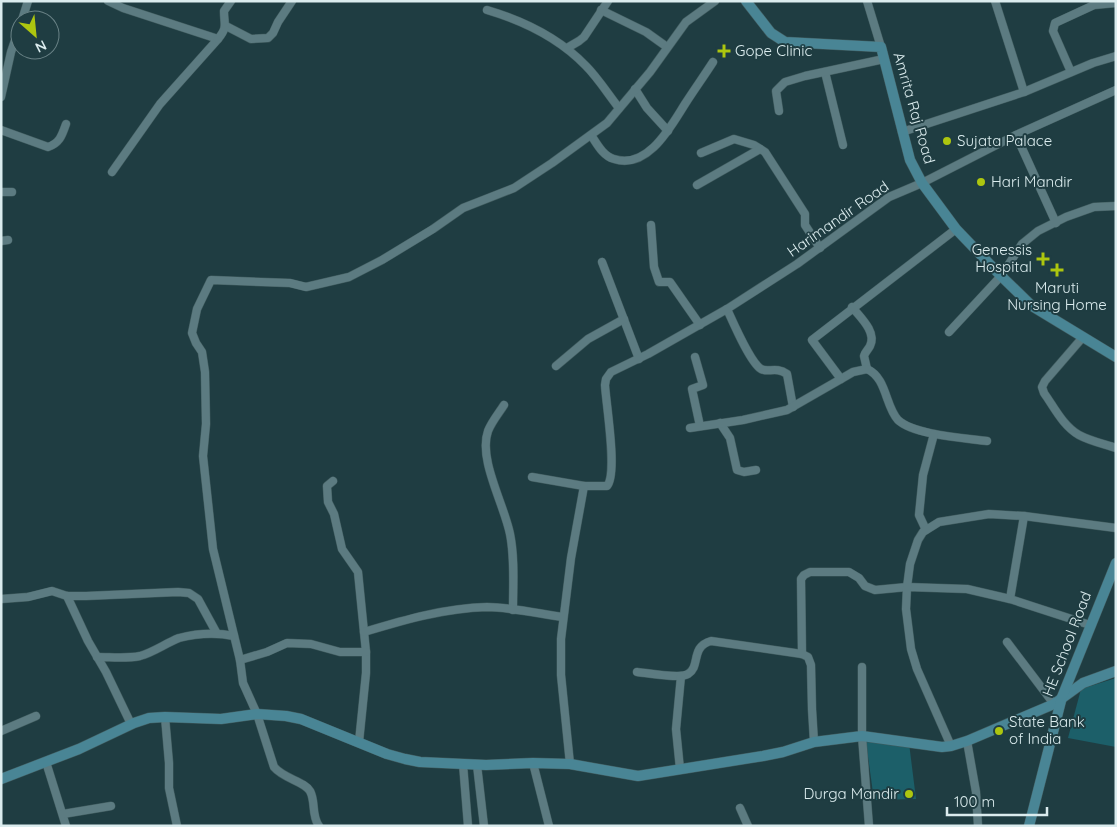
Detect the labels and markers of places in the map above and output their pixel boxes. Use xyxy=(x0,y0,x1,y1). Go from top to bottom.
place label: Gope Clinic xyxy=(735,41,812,60)
marker: Gope Clinic xyxy=(717,44,731,58)
place label: Sujata Palace xyxy=(957,131,1052,150)
marker: Sujata Palace xyxy=(941,135,953,147)
place label: Hari Mandir xyxy=(991,172,1072,191)
marker: Hari Mandir xyxy=(975,176,987,188)
place label: Genessis Hospital xyxy=(972,240,1032,276)
marker: Genessis Hospital xyxy=(1036,252,1050,266)
marker: Maruti Nursing Home xyxy=(1050,263,1064,277)
place label: Maruti Nursing Home xyxy=(1007,278,1107,314)
place label: State Bank of India xyxy=(1009,712,1085,748)
marker: State Bank of India xyxy=(993,725,1005,737)
place label: Durga Mandir xyxy=(803,784,899,803)
marker: Durga Mandir xyxy=(903,788,915,800)

